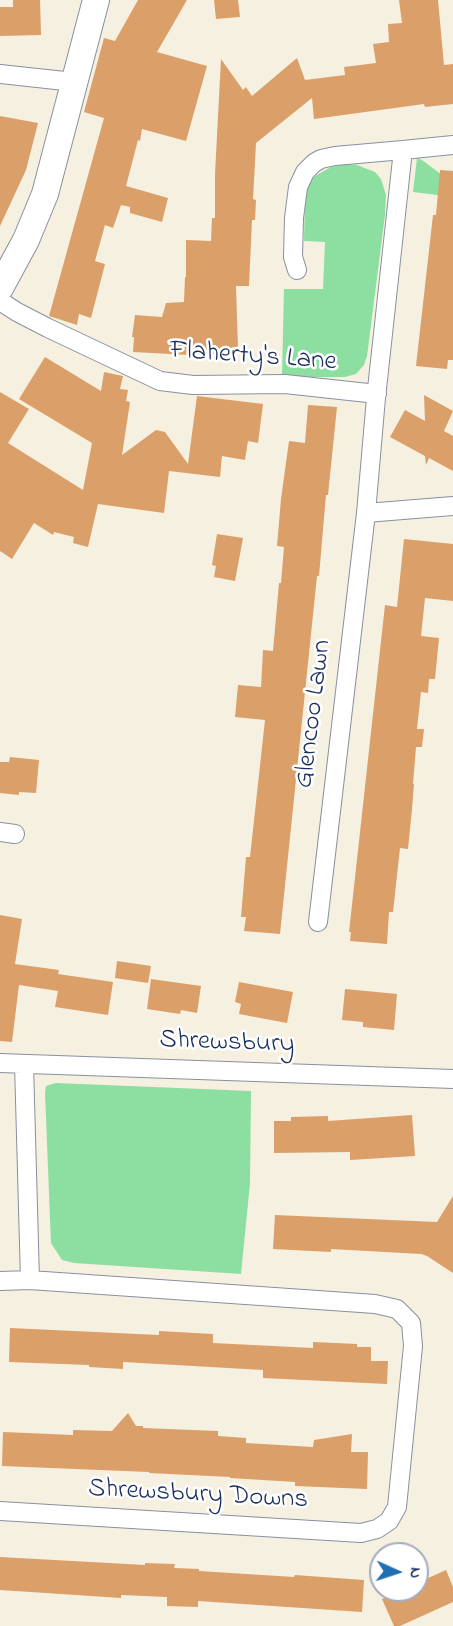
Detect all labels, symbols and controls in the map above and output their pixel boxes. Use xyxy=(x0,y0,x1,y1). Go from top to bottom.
street label: Flaherty's Lane xyxy=(168,336,338,380)
street label: Glencoo Lawn xyxy=(290,638,340,790)
street label: Shrewsbury xyxy=(159,1025,295,1063)
street label: Shrewsbury Downs xyxy=(87,1474,309,1518)
north arrow xyxy=(369,1542,429,1602)
text: N xyxy=(403,1567,427,1579)

